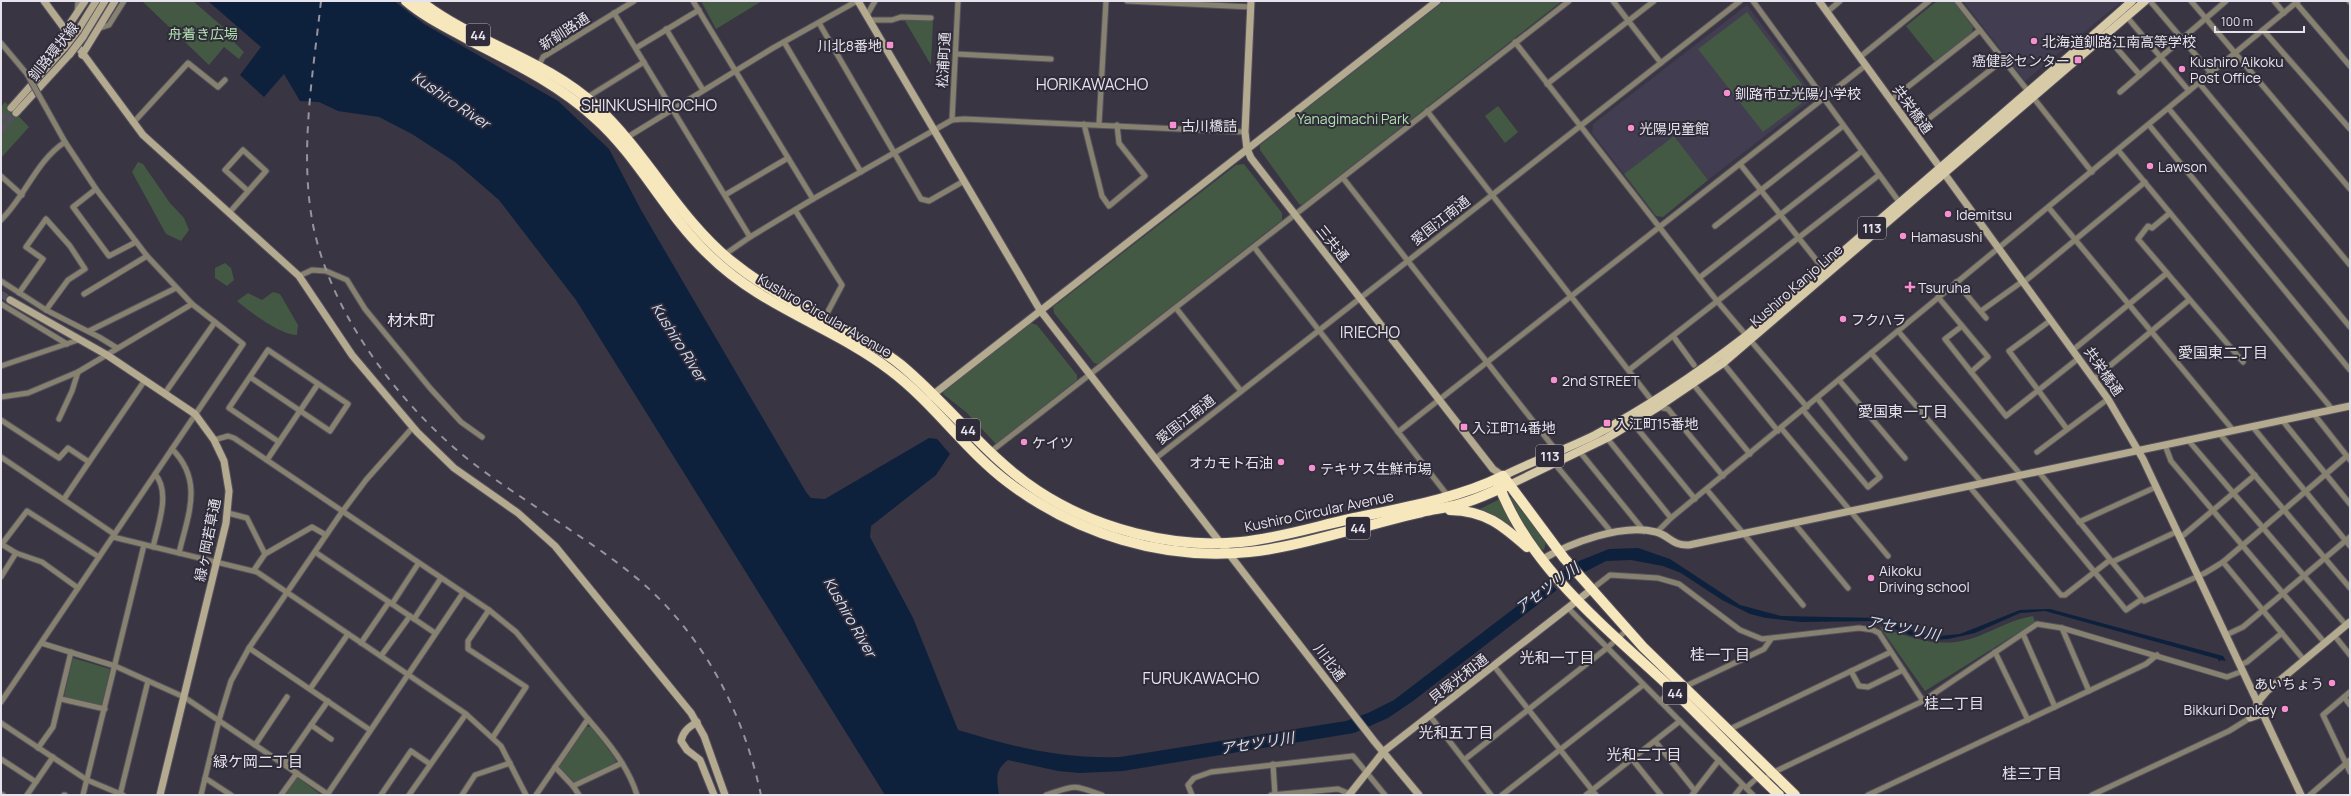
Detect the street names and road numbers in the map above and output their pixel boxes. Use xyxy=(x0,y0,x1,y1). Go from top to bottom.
street label: 新釧路通 xyxy=(535,8,593,54)
street label: 釧路環状線 xyxy=(24,18,82,84)
road number: 44 xyxy=(466,24,490,46)
street label: 松浦町通 xyxy=(932,32,954,88)
street label: 共栄橋通 xyxy=(1889,81,1937,137)
street label: 愛国江南通 xyxy=(1407,191,1473,249)
road number: 113 xyxy=(1858,217,1886,239)
street label: 三共通 xyxy=(1312,221,1354,265)
street label: Kushiro Kanjo Line xyxy=(1746,239,1846,331)
street label: Kushiro Circular Avenue xyxy=(754,269,896,361)
street label: 共栄橋通 xyxy=(2080,343,2128,399)
street label: 愛国江南通 xyxy=(1152,390,1218,448)
road number: 44 xyxy=(956,419,980,441)
road number: 113 xyxy=(1536,445,1564,467)
street label: Kushiro Circular Avenue xyxy=(1243,486,1395,536)
street label: 緑ヶ岡若草通 xyxy=(190,497,224,583)
road number: 44 xyxy=(1346,517,1370,539)
street label: 川北通 xyxy=(1310,640,1350,684)
street label: 貝塚光和通 xyxy=(1425,649,1491,707)
road number: 44 xyxy=(1663,682,1687,704)

